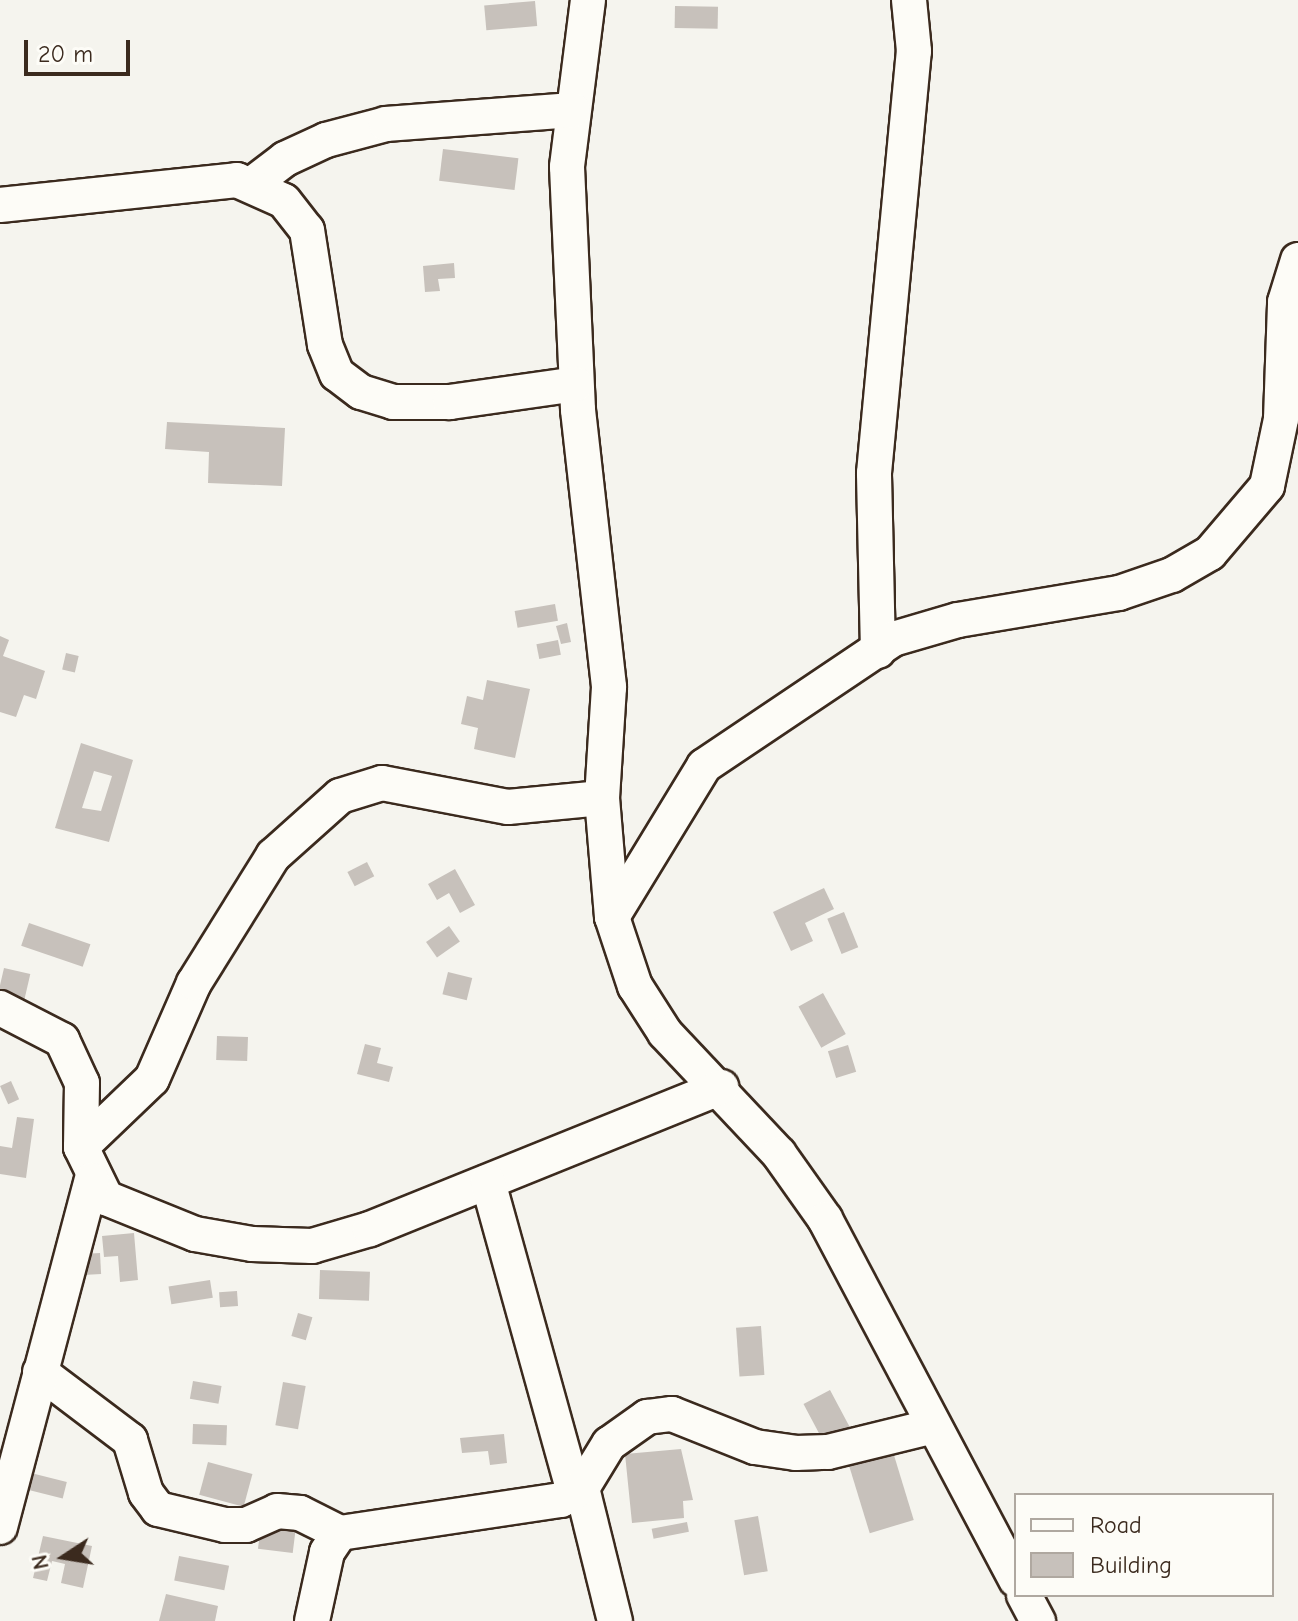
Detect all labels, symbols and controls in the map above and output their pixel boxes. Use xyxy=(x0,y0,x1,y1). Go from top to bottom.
scale bar xyxy=(28,24,134,74)
text: 20 m xyxy=(38,40,93,68)
legend xyxy=(1014,1493,1274,1597)
text: Road xyxy=(1090,1511,1142,1539)
north arrow xyxy=(24,1517,104,1597)
text: Building xyxy=(1090,1551,1172,1579)
text: N xyxy=(26,1552,55,1572)

